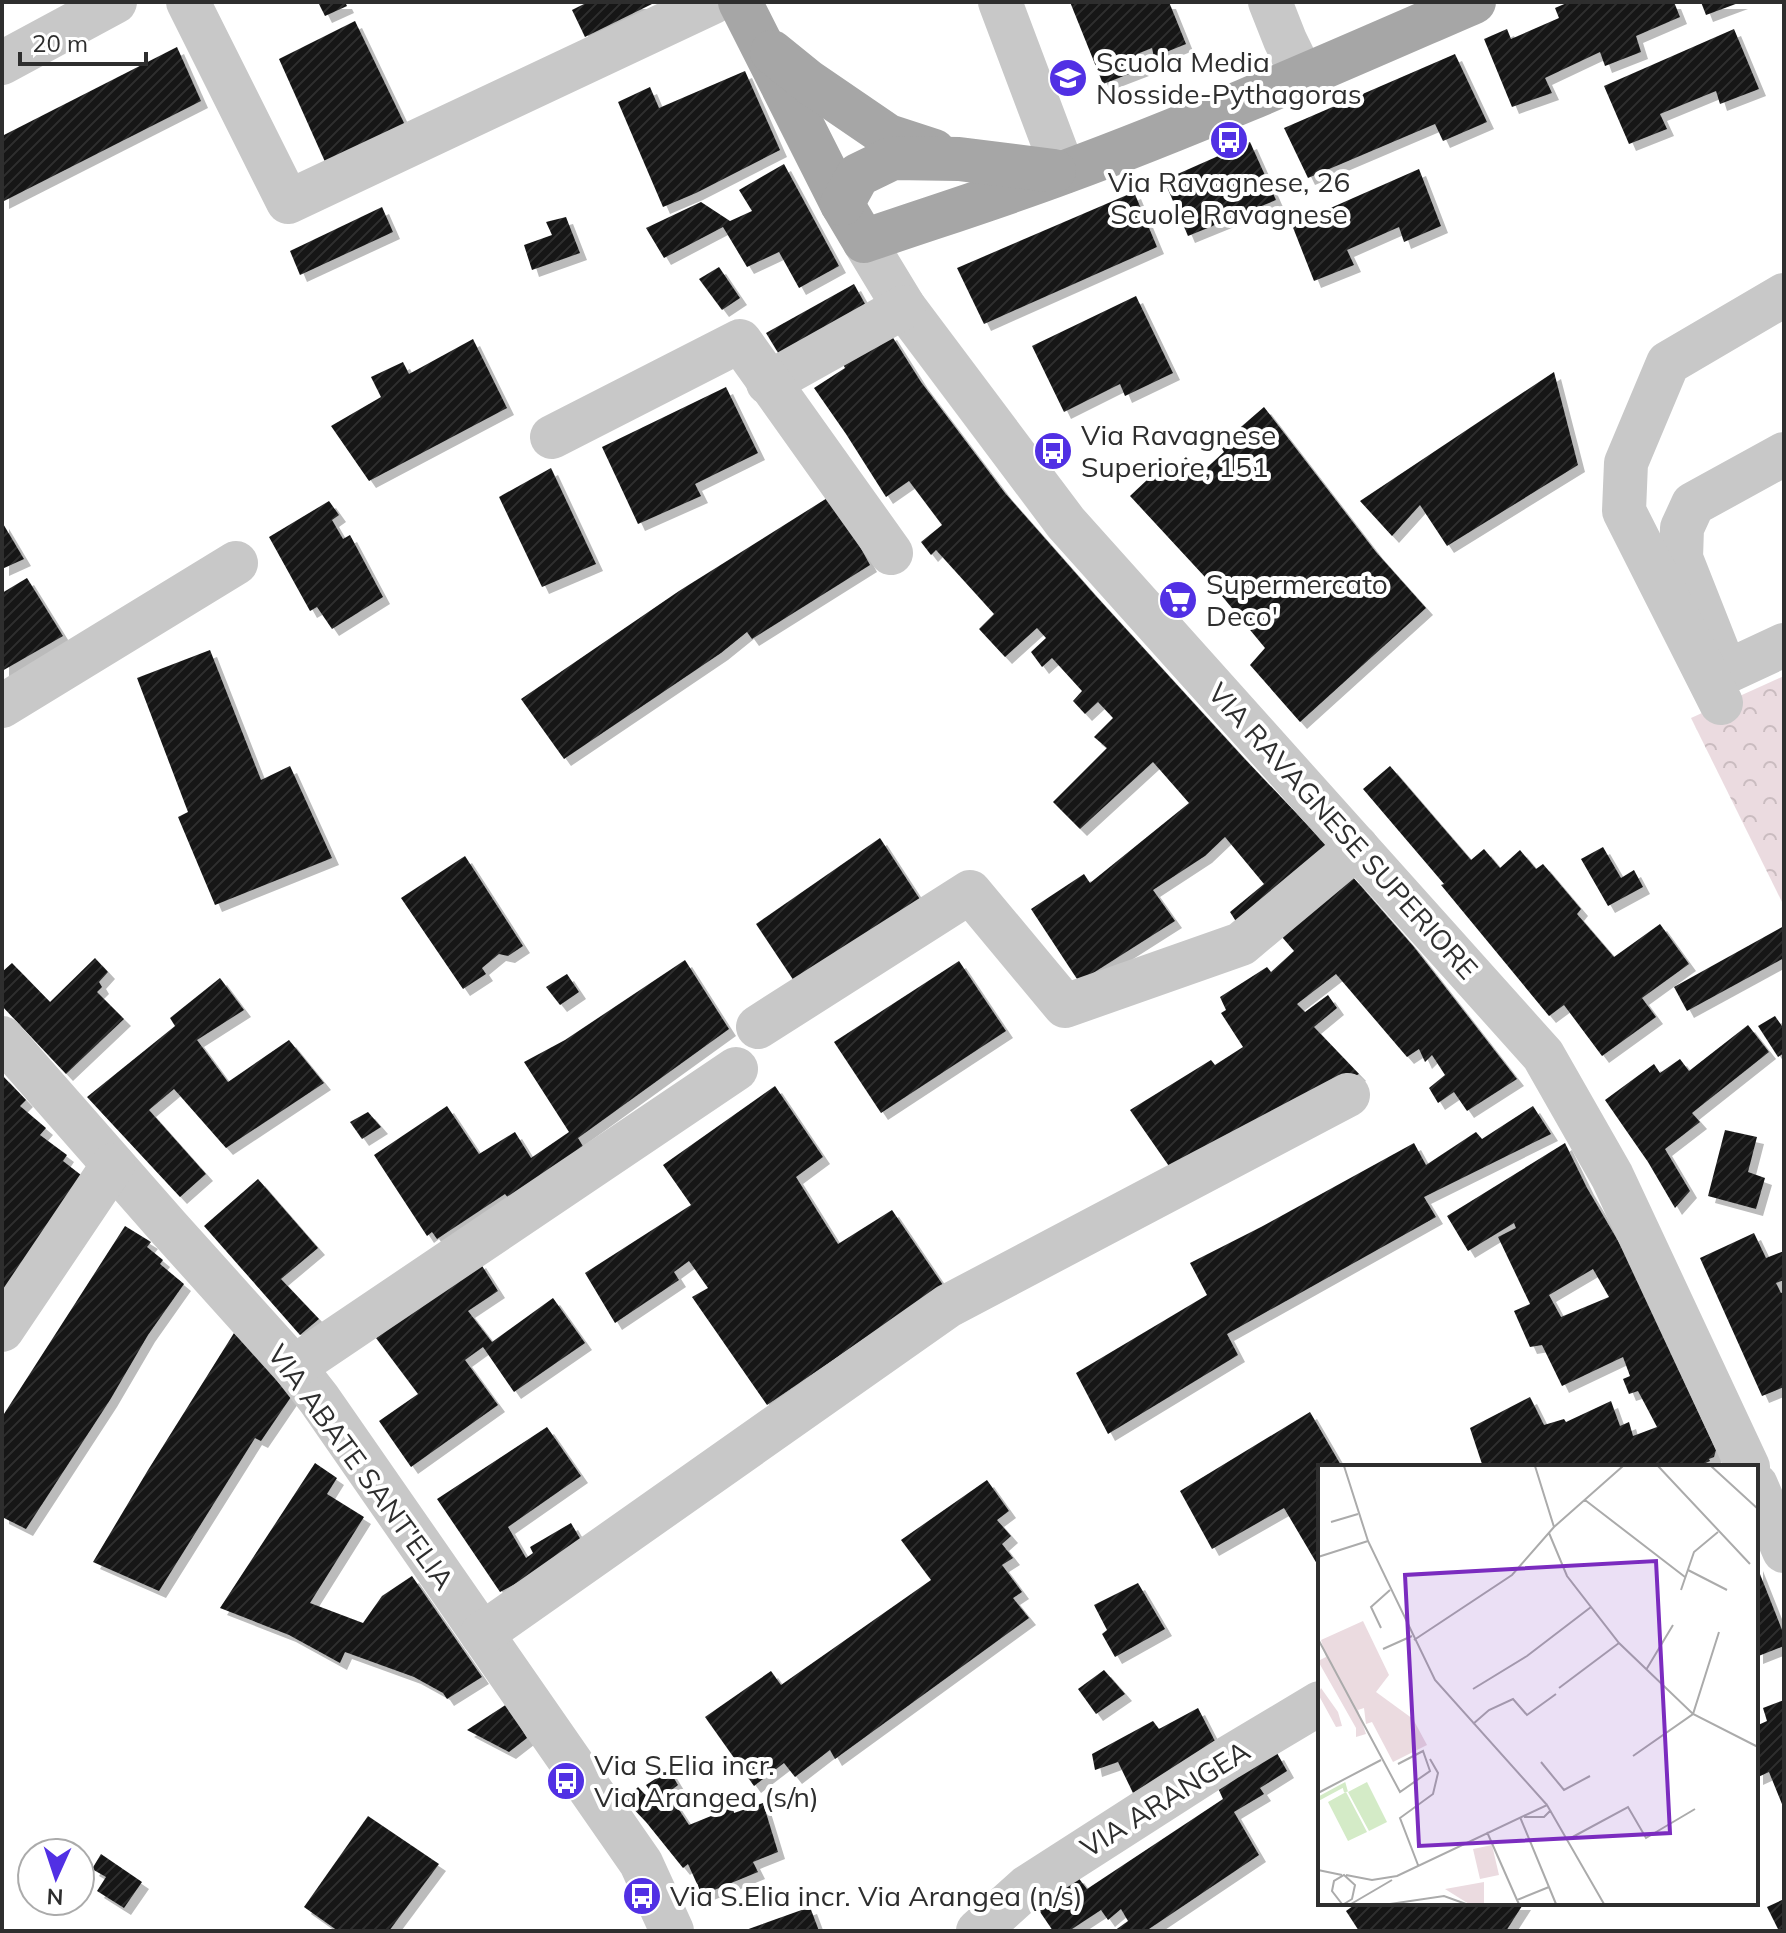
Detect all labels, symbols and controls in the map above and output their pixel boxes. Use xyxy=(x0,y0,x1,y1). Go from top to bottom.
scale bar xyxy=(20,16,146,66)
text: 20 m xyxy=(32,28,88,58)
place label: Scuola Media Nosside-Pythagoras xyxy=(1096,44,1362,111)
school or university icon: Scuola Media Nosside-Pythagoras xyxy=(1047,57,1089,99)
bus stop icon: Via Ravagnese, 26 Scuole Ravagnese xyxy=(1208,119,1250,161)
place label: Via Ravagnese, 26 Scuole Ravagnese xyxy=(1108,164,1350,231)
place label: Via Ravagnese Superiore, 151 xyxy=(1081,417,1276,484)
bus stop icon: Via Ravagnese Superiore, 151 xyxy=(1032,430,1074,472)
place label: Supermercato Deco' xyxy=(1206,566,1388,633)
supermarket icon: Supermercato Deco' xyxy=(1157,579,1199,621)
street label: VIA RAVAGNESE SUPERIORE xyxy=(1201,675,1486,986)
street label: VIA ABATE SANT'ELIA xyxy=(261,1337,462,1597)
inset map xyxy=(1318,1465,1758,1905)
street label: VIA ARANGEA xyxy=(1074,1732,1256,1865)
place label: Via S.Elia incr. Via Arangea (s/n) xyxy=(594,1747,819,1814)
bus stop icon: Via S.Elia incr. Via Arangea (s/n) xyxy=(545,1760,587,1802)
north arrow xyxy=(16,1837,96,1917)
bus stop icon: Via S.Elia incr. Via Arangea (n/s) xyxy=(621,1875,663,1917)
place label: Via S.Elia incr. Via Arangea (n/s) xyxy=(670,1878,1083,1913)
text: N xyxy=(46,1883,64,1911)

